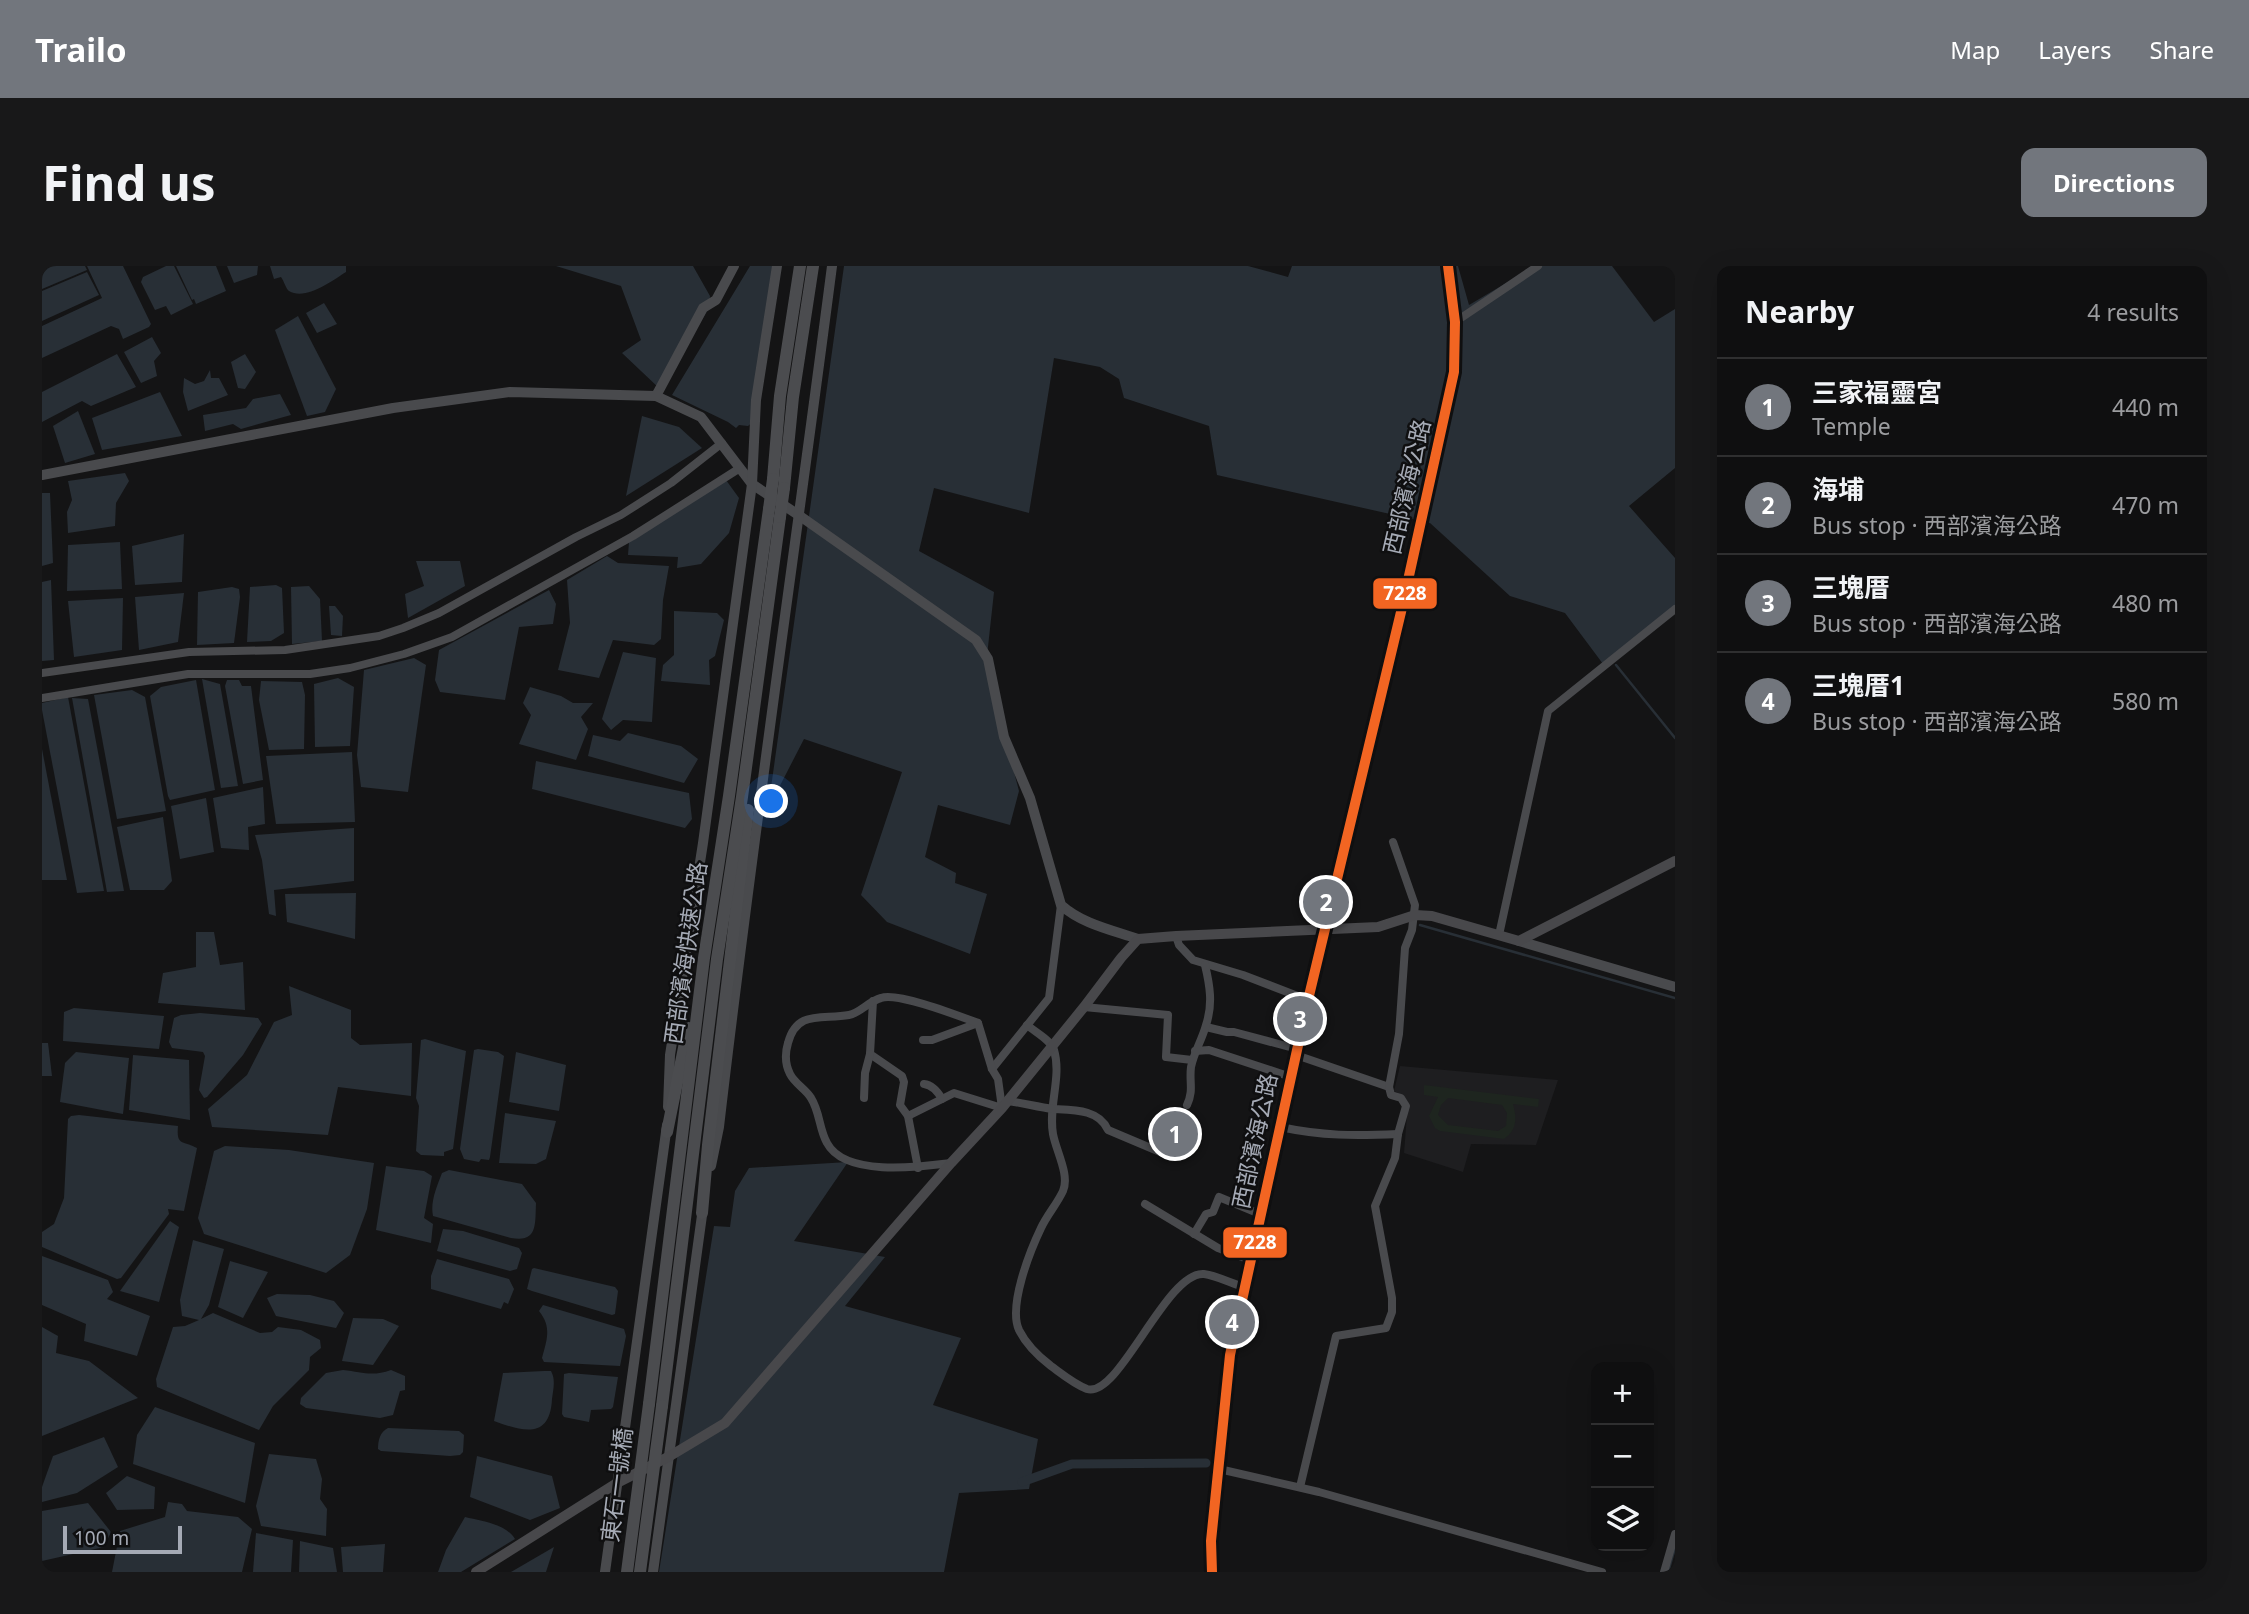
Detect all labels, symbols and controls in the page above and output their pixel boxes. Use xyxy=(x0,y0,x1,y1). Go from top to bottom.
text: Trailo xyxy=(35,27,127,72)
text: Map xyxy=(1950,33,2000,66)
text: Layers xyxy=(2038,33,2112,66)
text: Share xyxy=(2150,33,2214,66)
button: Directions xyxy=(2021,148,2207,217)
text: Find us xyxy=(42,149,216,215)
text: Nearby xyxy=(1745,291,1854,332)
text: 4 results xyxy=(2087,296,2179,328)
text: 三家福靈宮 xyxy=(1812,374,1942,410)
text: 1 xyxy=(1761,391,1775,423)
text: 440 m xyxy=(2112,391,2179,423)
text: Temple xyxy=(1812,410,1891,442)
street label: 西部濱海公路 xyxy=(1375,416,1437,558)
text: 海埔 xyxy=(1812,471,1864,507)
text: 2 xyxy=(1761,489,1775,521)
text: 470 m xyxy=(2112,489,2179,521)
text: Bus stop · 西部濱海公路 xyxy=(1812,509,2062,541)
text: 三塊厝 xyxy=(1812,569,1890,605)
line badge: 7228 xyxy=(1372,577,1438,610)
text: 7228 xyxy=(1383,580,1427,606)
text: 3 xyxy=(1761,587,1775,619)
text: 480 m xyxy=(2112,587,2179,619)
text: Bus stop · 西部濱海公路 xyxy=(1812,607,2062,639)
text: 三塊厝1 xyxy=(1812,667,1905,703)
text: 4 xyxy=(1761,685,1775,717)
text: 580 m xyxy=(2112,685,2179,717)
text: Bus stop · 西部濱海公路 xyxy=(1812,705,2062,737)
your location xyxy=(754,784,788,818)
street label: 西部濱海快速公路 xyxy=(656,860,714,1046)
pin: 2 xyxy=(1303,876,1349,928)
pin: 3 xyxy=(1277,993,1323,1045)
street label: 西部濱海公路 xyxy=(1224,1070,1284,1212)
pin: 1 xyxy=(1152,1108,1198,1160)
line badge: 7228 xyxy=(1222,1226,1288,1259)
text: 7228 xyxy=(1233,1229,1277,1255)
pin: 4 xyxy=(1209,1296,1255,1348)
map controls xyxy=(1591,1362,1654,1551)
button: + xyxy=(1591,1362,1654,1425)
button: − xyxy=(1591,1425,1654,1488)
street label: 東石一號橋 xyxy=(593,1426,639,1544)
button: layers xyxy=(1591,1488,1654,1551)
scale bar xyxy=(63,1523,182,1555)
text: 100 m xyxy=(74,1525,129,1551)

